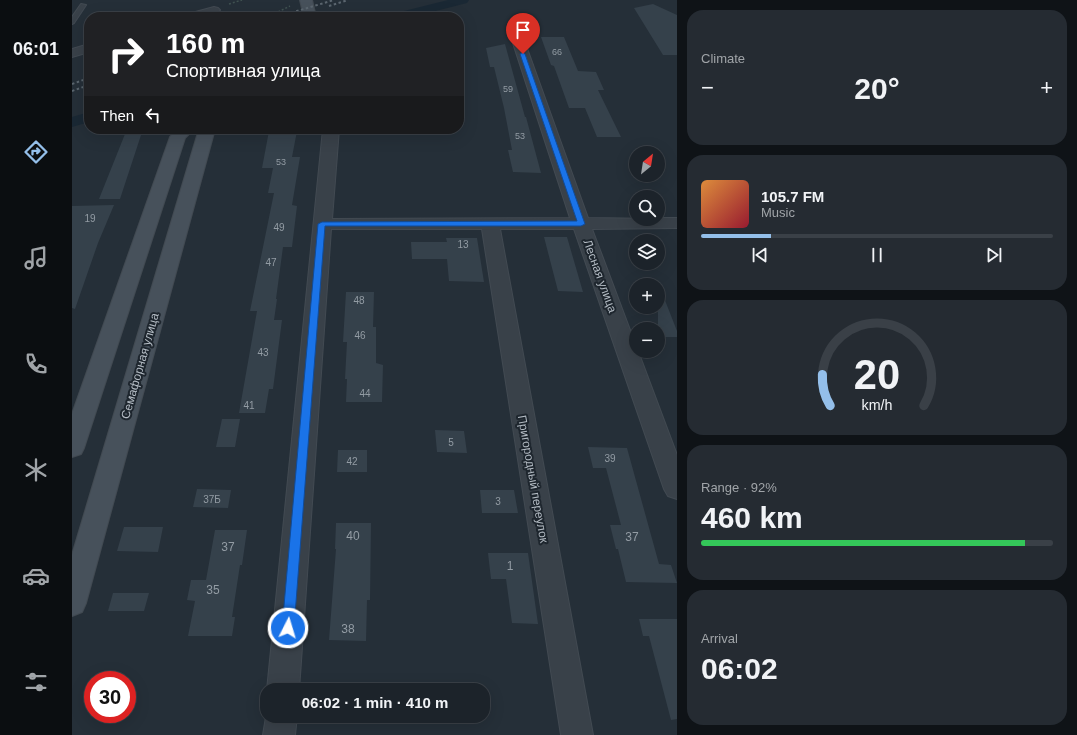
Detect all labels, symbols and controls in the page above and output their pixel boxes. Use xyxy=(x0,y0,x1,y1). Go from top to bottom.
pin xyxy=(506,13,540,54)
icon: arrive xyxy=(512,19,534,41)
icon: right xyxy=(100,28,152,80)
text: 160 m xyxy=(166,28,245,59)
text: 06:01 xyxy=(13,39,59,59)
house number: 66 xyxy=(552,47,562,57)
text: Climate xyxy=(701,51,745,66)
text: Спортивная улица xyxy=(166,61,320,81)
text: 20° xyxy=(854,72,900,105)
text: − xyxy=(701,75,714,100)
text: + xyxy=(1040,75,1053,100)
house number: 59 xyxy=(503,84,513,94)
icon: left xyxy=(142,104,164,126)
text: Then xyxy=(100,107,134,124)
house number: 53 xyxy=(515,131,525,141)
icon: directions xyxy=(22,138,50,166)
north arrow xyxy=(629,146,665,182)
map controls xyxy=(629,146,665,358)
house number: 53 xyxy=(276,157,286,167)
text: 105.7 FM xyxy=(761,188,824,205)
button: search xyxy=(629,190,665,226)
text: Music xyxy=(761,205,795,220)
house number: 19 xyxy=(84,213,96,224)
house number: 49 xyxy=(273,222,285,233)
button: layers xyxy=(629,234,665,270)
street label: Лесная улица xyxy=(580,238,620,315)
house number: 13 xyxy=(457,239,469,250)
icon: music xyxy=(22,244,50,272)
icon: previous xyxy=(749,244,771,266)
icon: pause xyxy=(866,244,888,266)
icon: next xyxy=(983,244,1005,266)
house number: 47 xyxy=(265,257,277,268)
button: + xyxy=(629,278,665,314)
house number: 48 xyxy=(353,295,365,306)
street label: Семафорная улица xyxy=(118,311,162,421)
button: − xyxy=(629,322,665,358)
house number: 46 xyxy=(354,330,366,341)
house number: 43 xyxy=(257,347,269,358)
icon: phone xyxy=(22,350,50,378)
text: 20 xyxy=(854,350,900,397)
house number: 44 xyxy=(359,388,371,399)
text: km/h xyxy=(862,396,893,412)
house number: 41 xyxy=(243,400,255,411)
street label: Пригородный переулок xyxy=(515,414,551,545)
house number: 5 xyxy=(448,437,454,448)
house number: 39 xyxy=(604,453,616,464)
icon: climate xyxy=(22,456,50,484)
house number: 42 xyxy=(346,456,358,467)
text: Range · 92% xyxy=(701,480,777,495)
house number: 37Б xyxy=(203,494,221,505)
house number: 3 xyxy=(495,496,501,507)
text: 460 km xyxy=(701,501,803,534)
house number: 40 xyxy=(346,529,360,543)
house number: 37 xyxy=(625,530,639,544)
house number: 37 xyxy=(221,540,235,554)
house number: 1 xyxy=(507,559,514,573)
icon: car xyxy=(22,562,50,590)
house number: 35 xyxy=(206,583,220,597)
position arrow xyxy=(267,607,309,649)
house number: 38 xyxy=(341,622,355,636)
text: Arrival xyxy=(701,631,738,646)
text: 06:02 xyxy=(701,652,778,685)
icon: filters xyxy=(22,668,50,696)
speed limit sign: 30 xyxy=(84,671,136,723)
text: 06:02 · 1 min · 410 m xyxy=(302,694,448,711)

